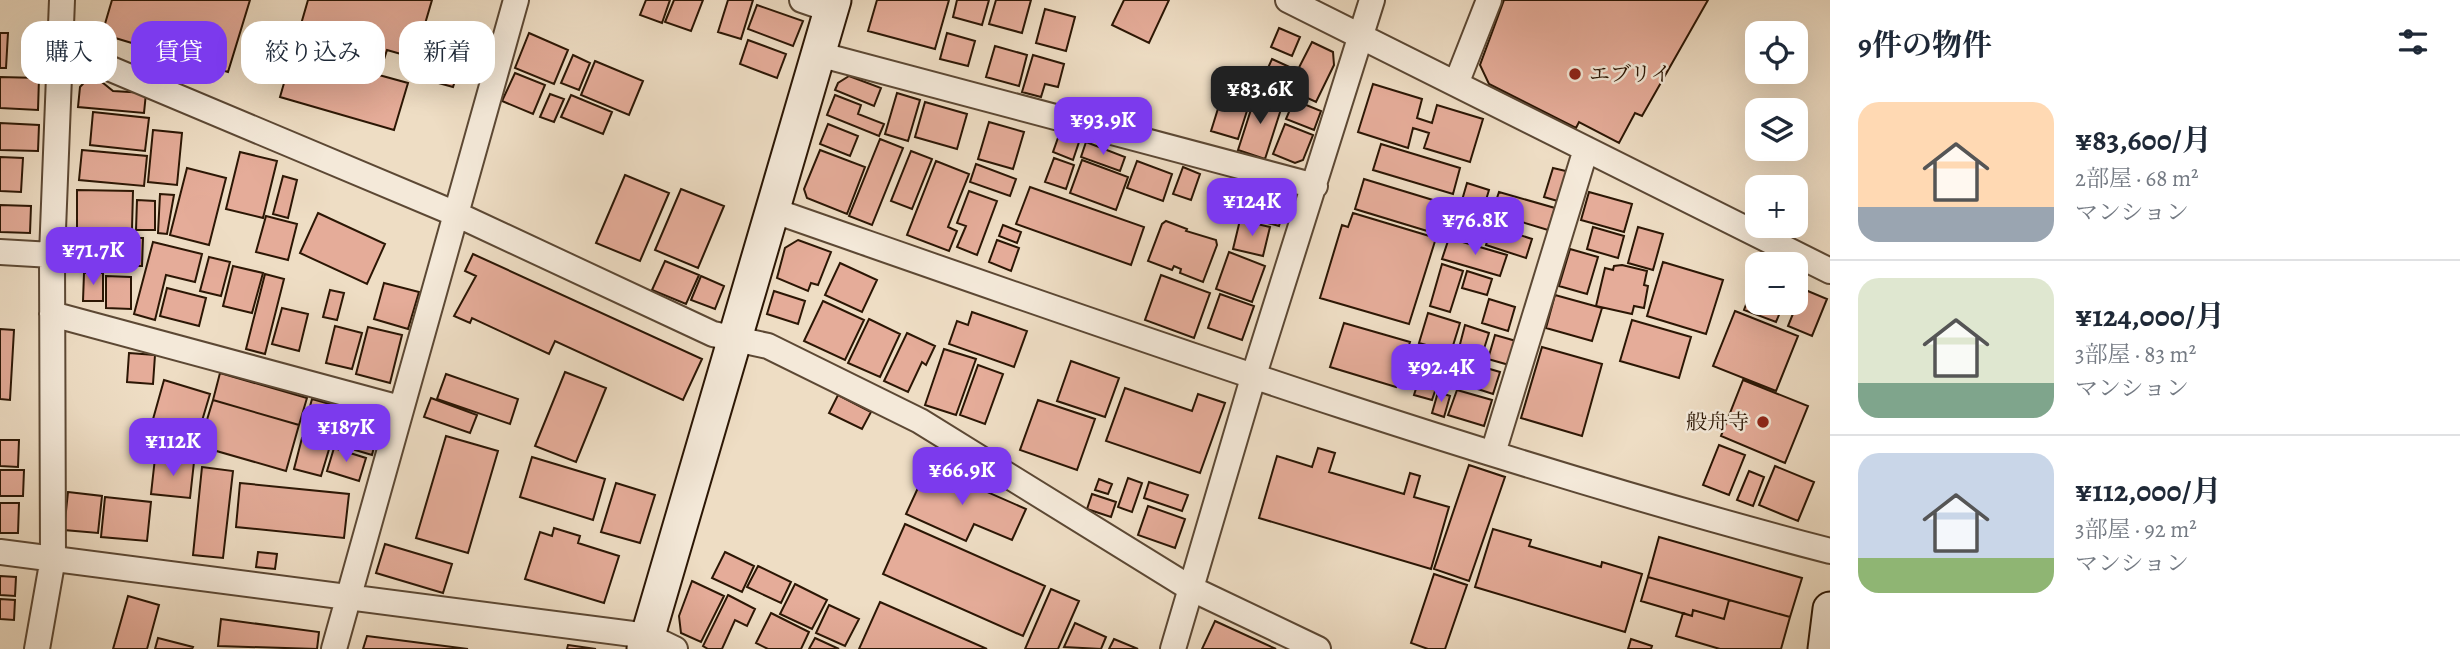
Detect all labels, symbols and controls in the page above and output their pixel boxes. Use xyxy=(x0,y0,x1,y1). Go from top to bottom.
chip: 購入 xyxy=(21,21,117,84)
chip: 賃貸 xyxy=(131,21,227,84)
chip: 絞り込み xyxy=(241,21,385,84)
chip: 新着 xyxy=(399,21,495,84)
map controls xyxy=(1745,21,1808,315)
button: locate xyxy=(1745,21,1808,84)
icon: filters xyxy=(2394,23,2432,61)
text: 9件の物件 xyxy=(1858,25,1992,65)
place label: エブリイ xyxy=(1589,60,1672,88)
pin: ¥83.6K xyxy=(1203,66,1317,126)
marker: エブリイ xyxy=(1567,66,1583,82)
text: ¥83.6K xyxy=(1227,73,1293,104)
pin: ¥93.9K xyxy=(1046,97,1160,157)
button: layers xyxy=(1745,98,1808,161)
text: ¥93.9K xyxy=(1070,104,1136,135)
text: ¥83,600/月 xyxy=(2075,120,2212,160)
icon: home xyxy=(1914,130,1998,214)
text: 2部屋 · 68 m² xyxy=(2075,163,2199,194)
button: + xyxy=(1745,175,1808,238)
pin: ¥124K xyxy=(1203,178,1301,238)
text: ¥124K xyxy=(1223,185,1281,216)
text: マンション xyxy=(2075,197,2189,228)
pin: ¥76.8K xyxy=(1418,198,1532,257)
text: ¥76.8K xyxy=(1442,204,1508,235)
pin: ¥71.7K xyxy=(36,228,150,287)
text: ¥71.7K xyxy=(62,234,124,265)
button: − xyxy=(1745,252,1808,315)
text: ¥124,000/月 xyxy=(2075,296,2225,336)
icon: home xyxy=(1914,306,1998,390)
text: 3部屋 · 83 m² xyxy=(2075,339,2196,370)
pin: ¥92.4K xyxy=(1384,344,1498,404)
text: ¥92.4K xyxy=(1407,351,1475,382)
text: マンション xyxy=(2075,373,2189,404)
pin: ¥187K xyxy=(297,405,395,464)
place label: 般舟寺 xyxy=(1686,408,1749,436)
text: ¥187K xyxy=(317,411,375,442)
marker: 般舟寺 xyxy=(1755,414,1771,430)
pin: ¥112K xyxy=(124,419,222,478)
text: ¥112K xyxy=(145,425,201,456)
pin: ¥66.9K xyxy=(905,448,1019,507)
text: ¥66.9K xyxy=(929,454,995,485)
text: ¥112,000/月 xyxy=(2075,471,2221,511)
icon: home xyxy=(1914,481,1998,565)
text: 3部屋 · 92 m² xyxy=(2075,514,2197,545)
text: マンション xyxy=(2075,548,2189,579)

